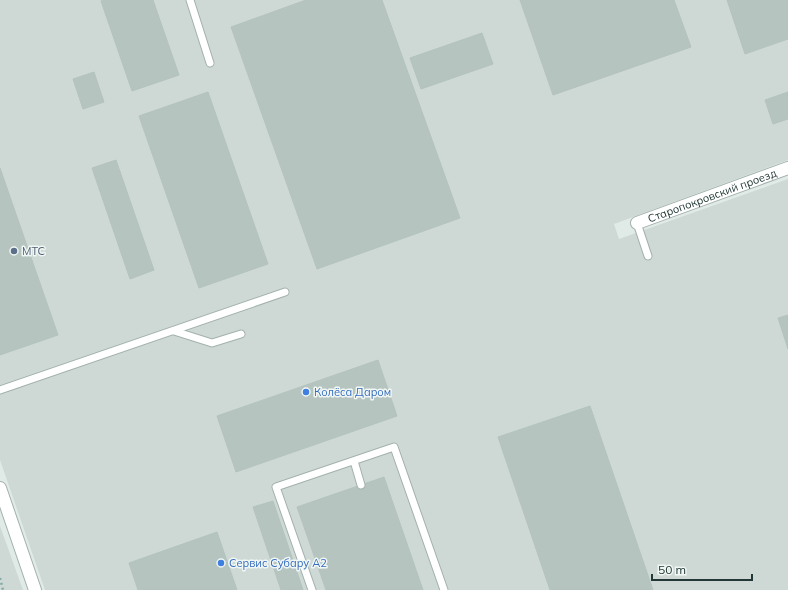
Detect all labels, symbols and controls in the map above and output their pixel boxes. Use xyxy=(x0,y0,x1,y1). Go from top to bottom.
street label: Старопокровский проезд xyxy=(646,166,779,225)
place label: МТС xyxy=(22,244,45,258)
marker: МТС xyxy=(9,246,19,256)
place label: Колёса Даром xyxy=(314,385,391,399)
marker: Колёса Даром xyxy=(301,387,311,397)
place label: Сервис Субару А2 xyxy=(229,556,327,570)
scale bar xyxy=(652,556,752,582)
marker: Сервис Субару А2 xyxy=(216,558,226,568)
text: 50 m xyxy=(658,562,686,577)

